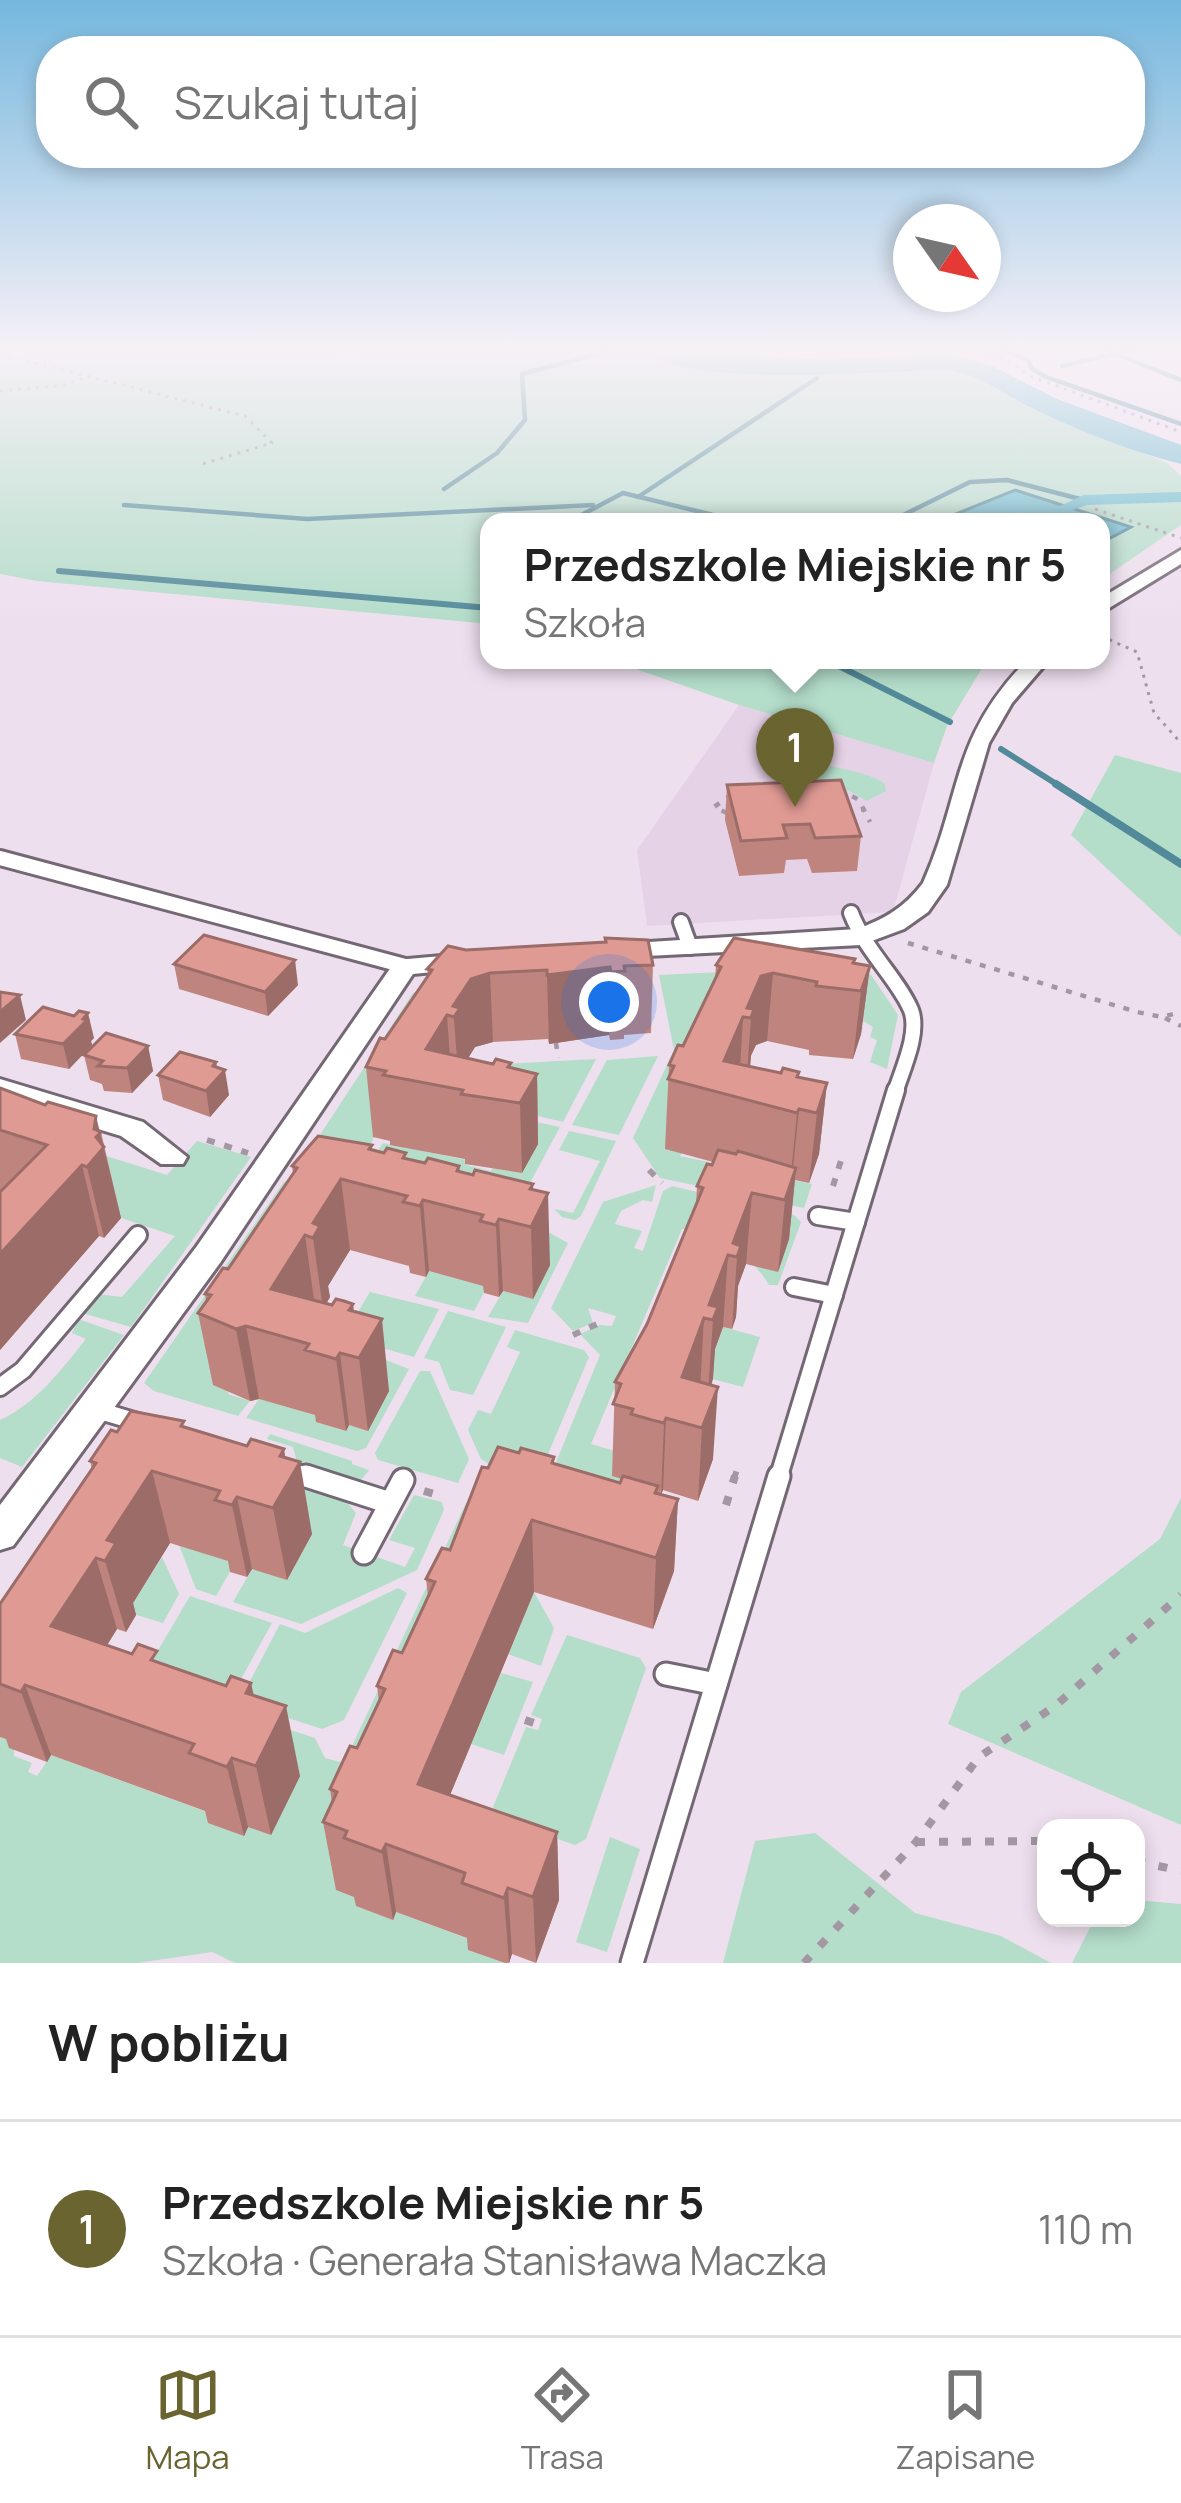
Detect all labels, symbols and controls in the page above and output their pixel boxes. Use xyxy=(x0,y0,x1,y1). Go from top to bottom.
search box xyxy=(36,36,1145,168)
icon: search xyxy=(78,69,144,135)
text: Szukaj tutaj xyxy=(174,71,419,133)
north arrow xyxy=(893,204,1001,312)
popup xyxy=(480,513,1110,669)
text: Przedszkole Miejskie nr 5 xyxy=(524,533,1066,595)
text: Szkoła xyxy=(524,595,646,649)
pin: 1 xyxy=(756,708,834,807)
your location xyxy=(579,972,639,1032)
map controls xyxy=(1037,1819,1145,1927)
button: locate xyxy=(1037,1819,1145,1927)
text: W pobliżu xyxy=(48,2007,290,2076)
text: Przedszkole Miejskie nr 5 xyxy=(162,2171,704,2233)
text: 1 xyxy=(78,2202,96,2256)
text: 110 m xyxy=(1038,2202,1133,2256)
text: Szkoła · Generała Stanisława Maczka xyxy=(162,2233,827,2287)
tab: Mapa xyxy=(146,2362,230,2479)
tab: Trasa xyxy=(521,2362,604,2479)
tab: Zapisane xyxy=(895,2362,1035,2479)

